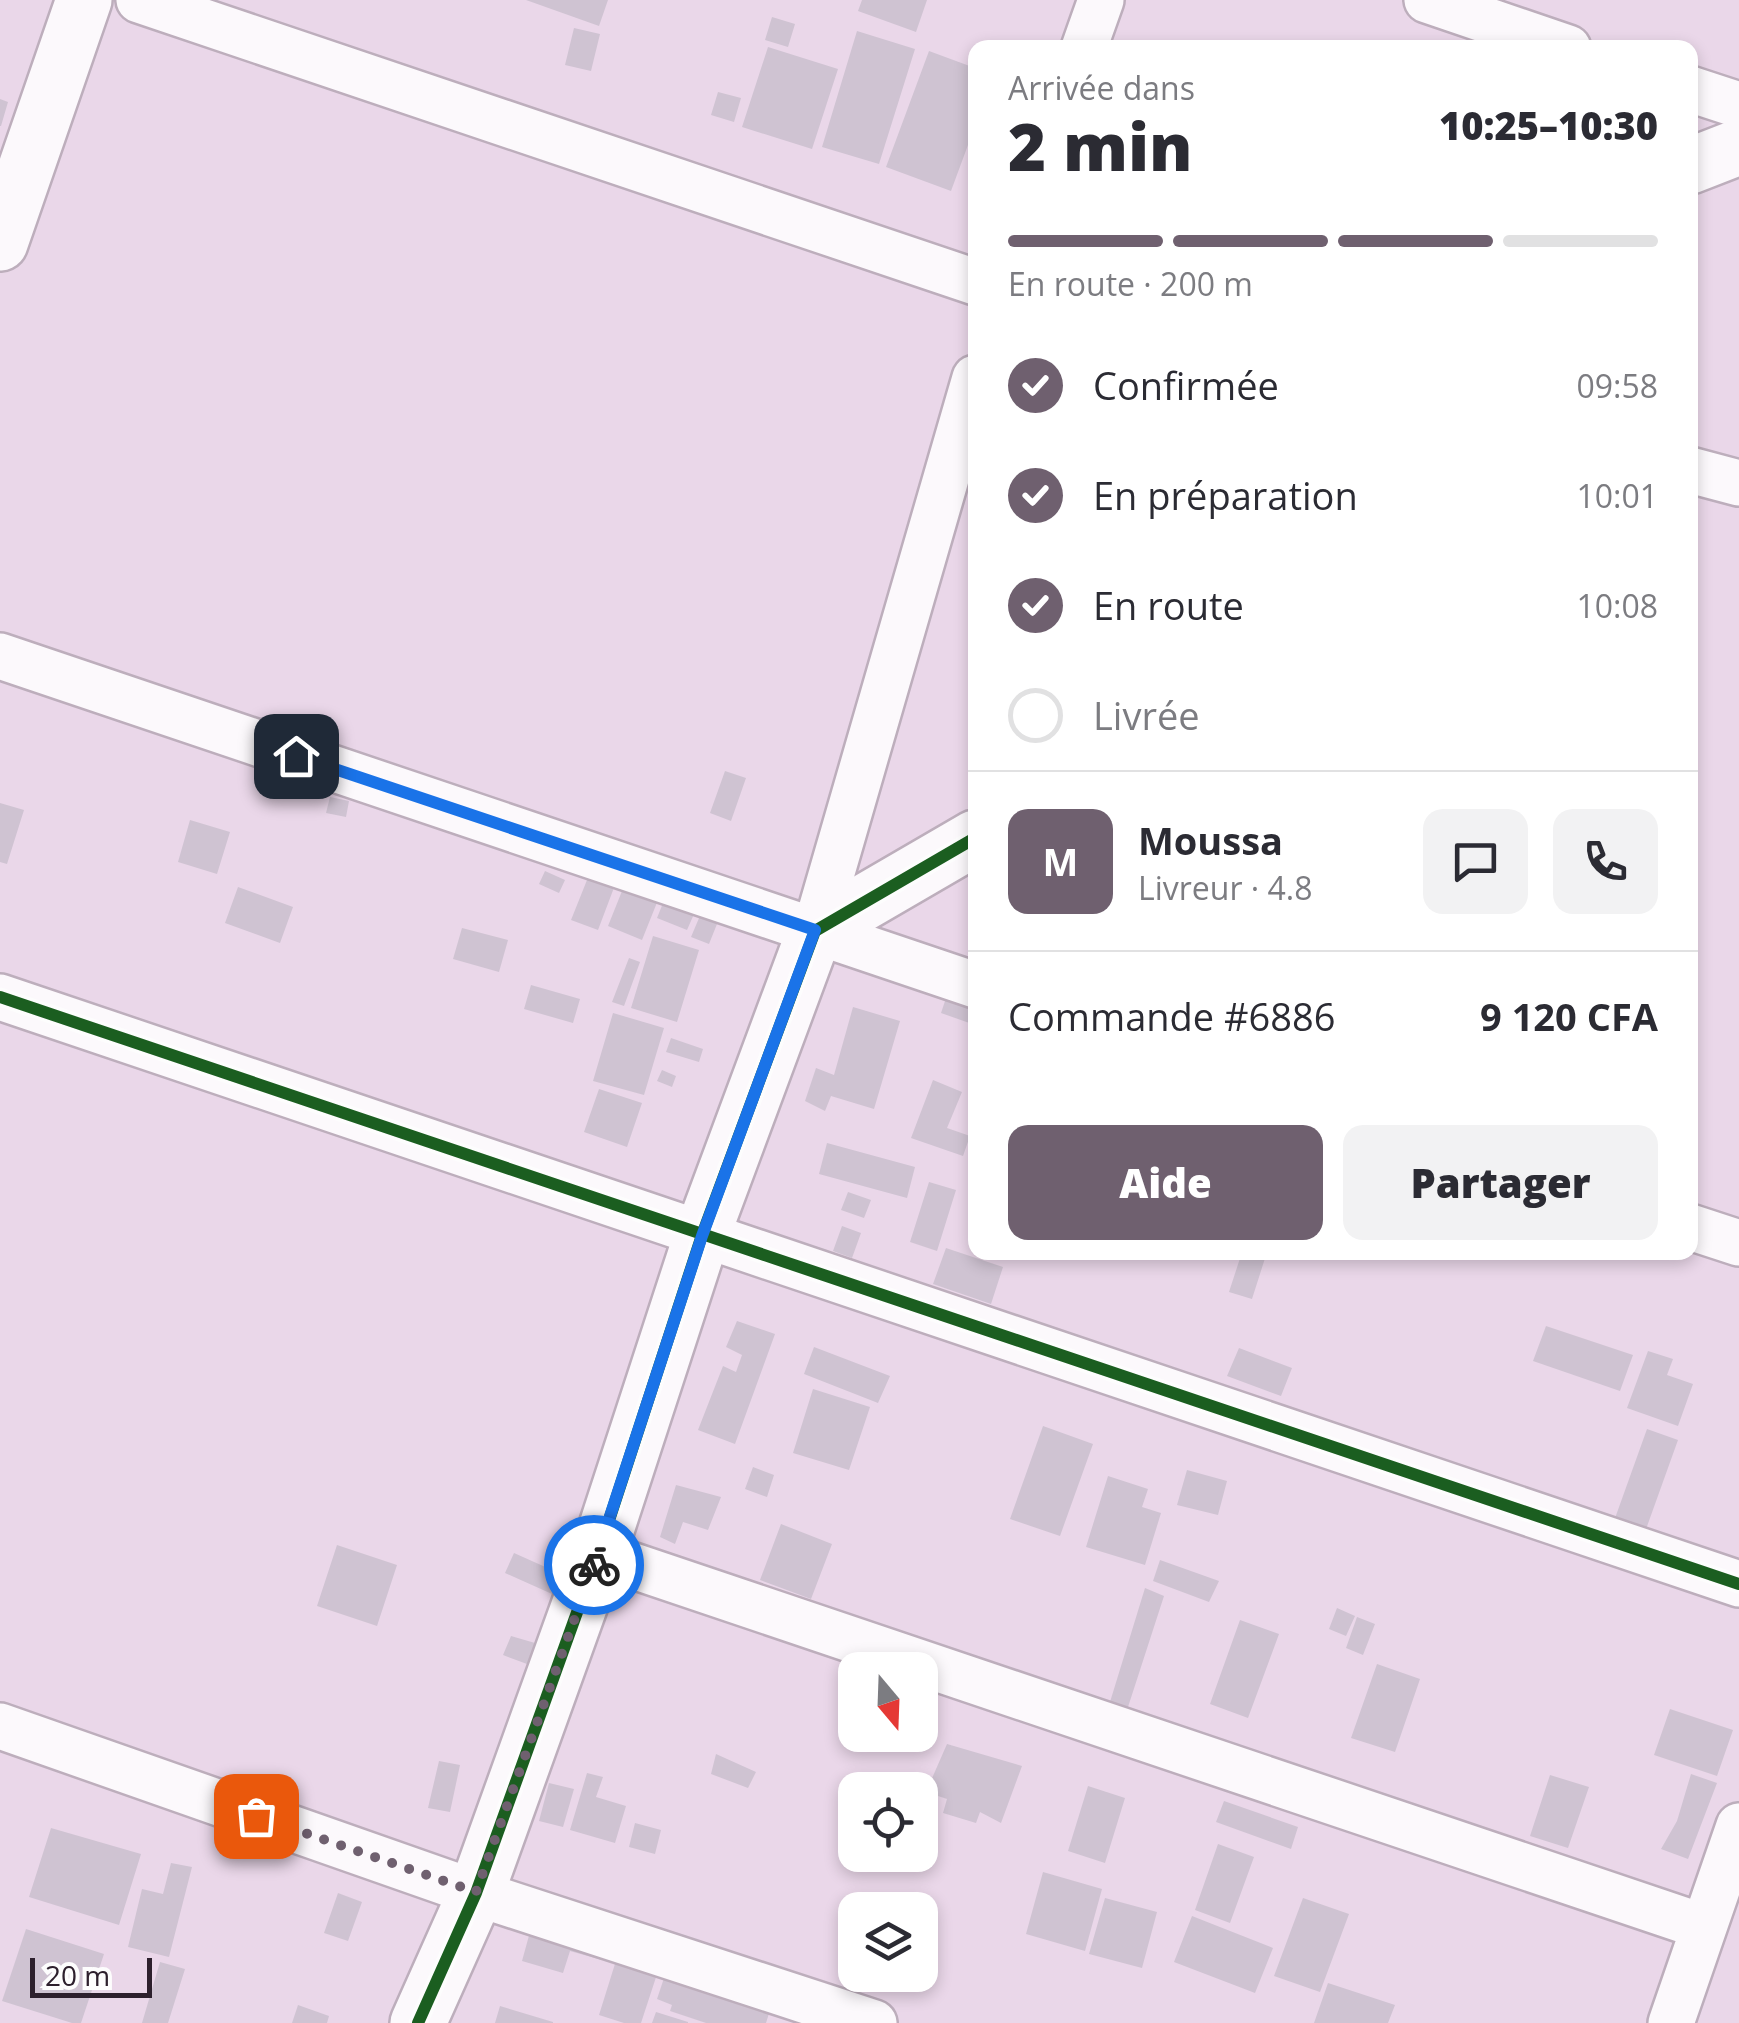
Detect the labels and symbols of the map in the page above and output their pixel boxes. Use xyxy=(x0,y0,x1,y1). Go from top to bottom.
pin xyxy=(254,714,339,799)
courier xyxy=(544,1515,644,1615)
north arrow xyxy=(838,1652,938,1752)
pin xyxy=(214,1774,299,1859)
scale bar xyxy=(30,1953,152,1998)

